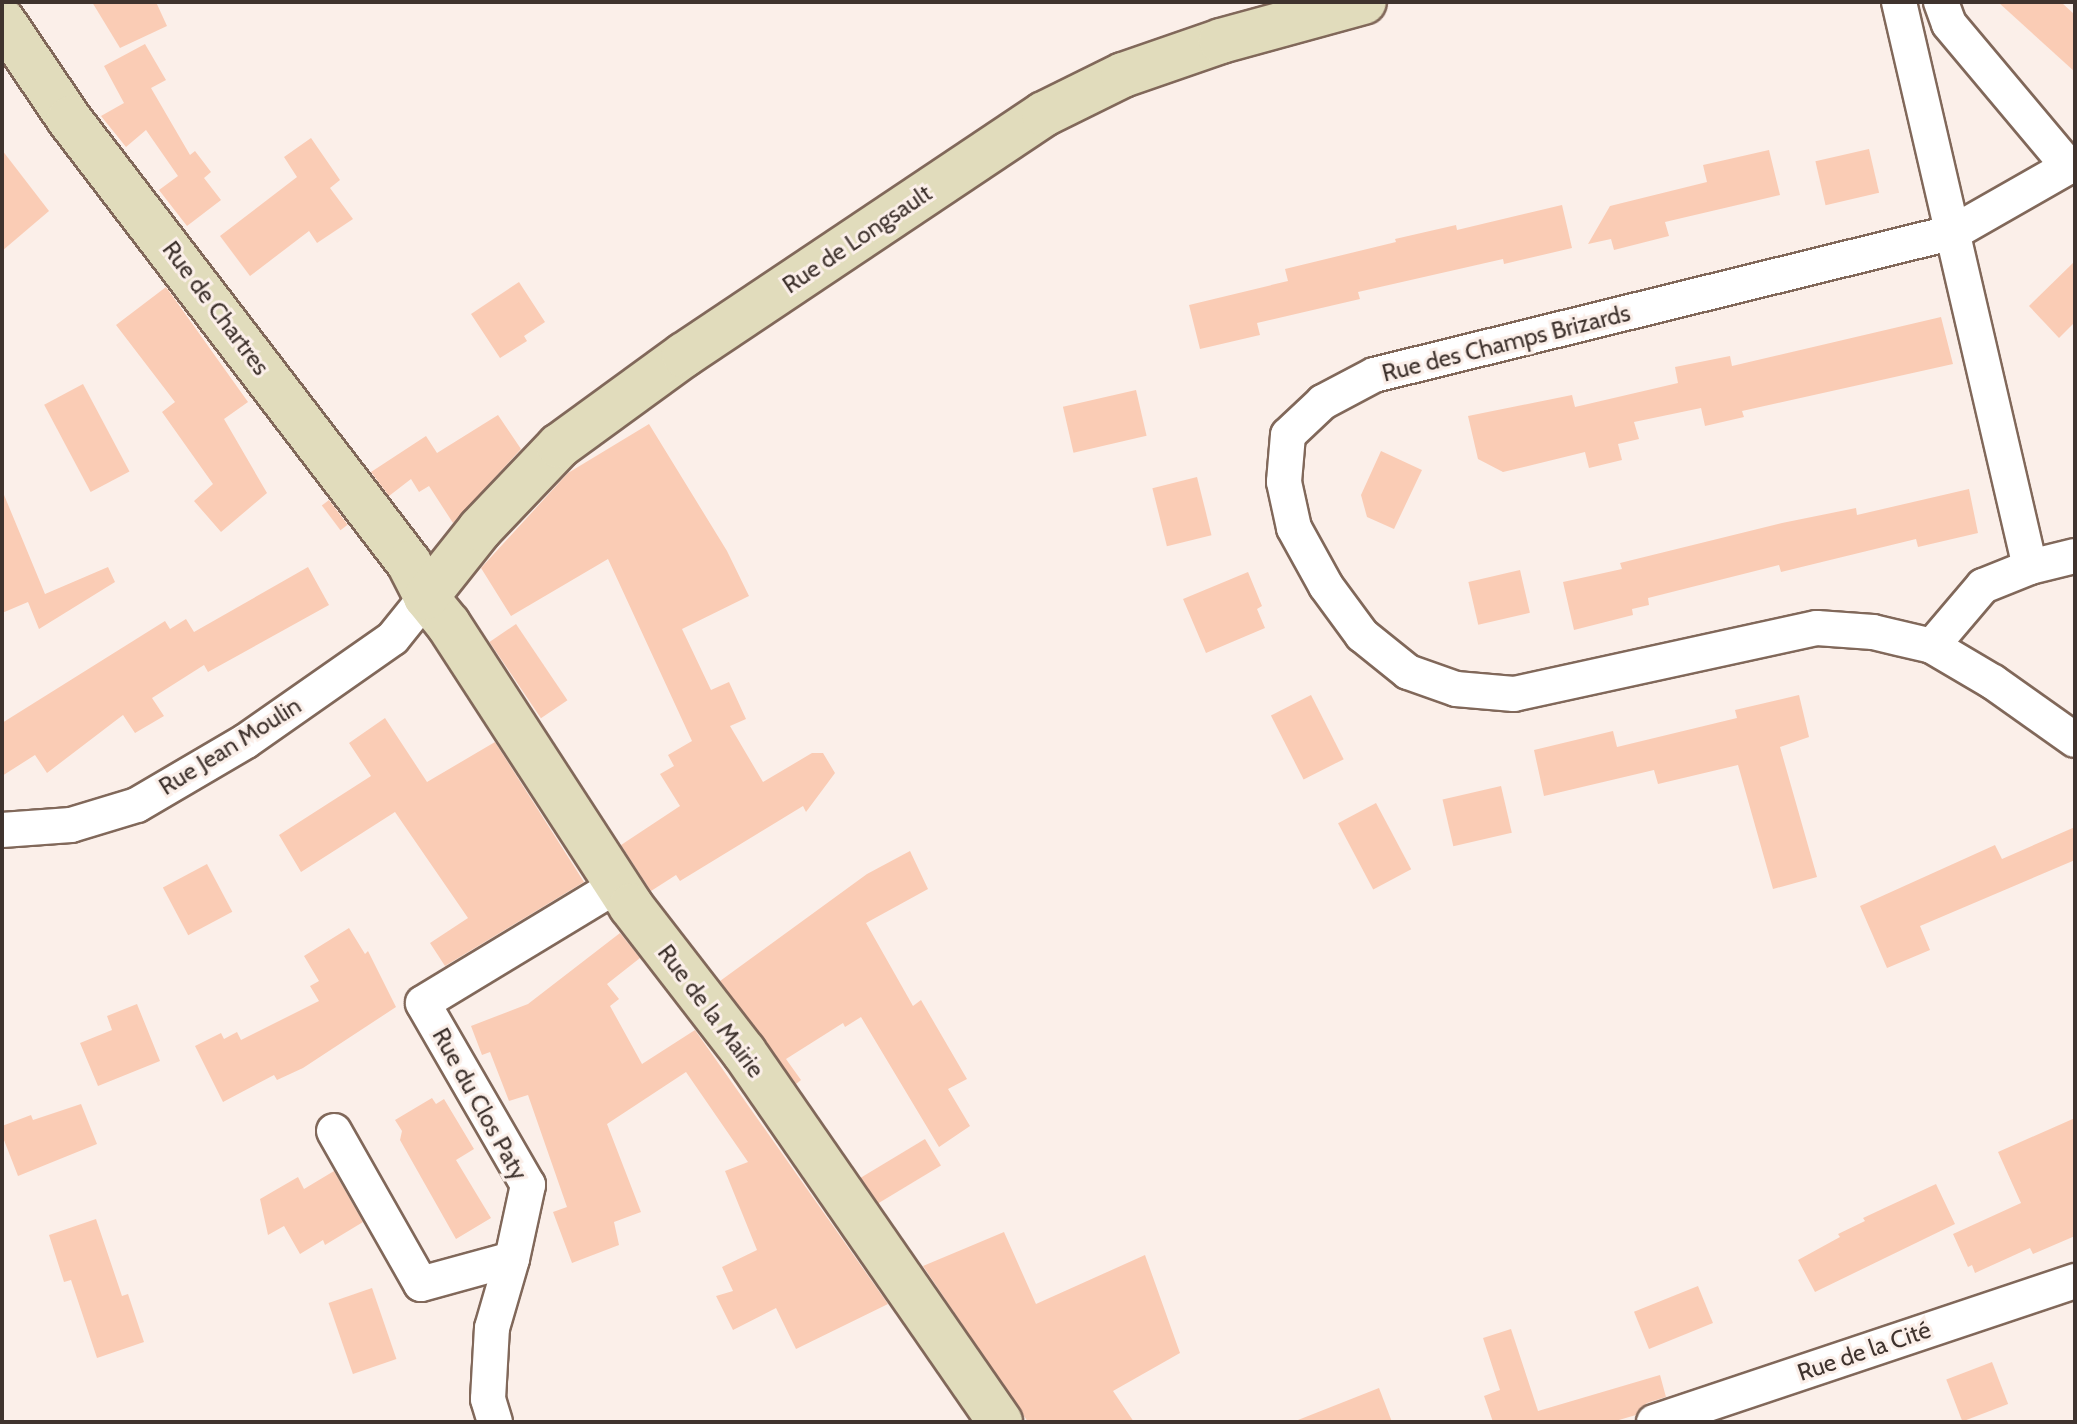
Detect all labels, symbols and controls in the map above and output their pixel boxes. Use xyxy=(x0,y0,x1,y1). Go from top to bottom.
street label: Rue de Longsault xyxy=(777,179,937,299)
street label: Rue de Chartres xyxy=(156,235,276,381)
street label: Rue des Champs Brizards xyxy=(1379,298,1633,388)
street label: Rue Jean Moulin xyxy=(154,691,306,801)
street label: Rue de la Mairie xyxy=(652,939,770,1083)
street label: Rue du Clos Paty xyxy=(426,1023,534,1185)
street label: Rue de la Cité xyxy=(1794,1315,1934,1387)

